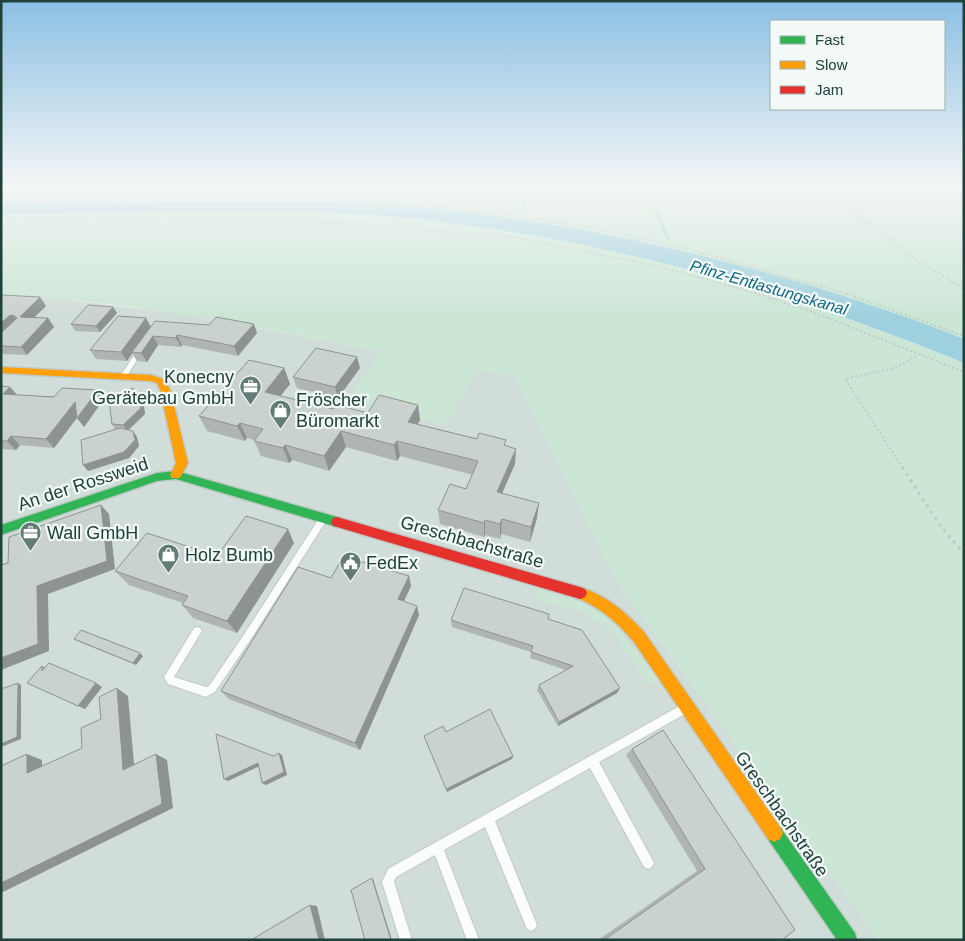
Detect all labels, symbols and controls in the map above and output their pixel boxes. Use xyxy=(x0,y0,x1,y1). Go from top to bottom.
legend xyxy=(770,20,945,110)
text: Fast xyxy=(815,31,845,48)
text: Slow xyxy=(815,56,848,73)
text: Jam xyxy=(815,81,843,98)
water label: Pfinz-Entlastungskanal xyxy=(688,257,850,318)
place label: Konecny Gerätebau GmbH xyxy=(92,367,234,408)
office icon: Konecny Gerätebau GmbH xyxy=(238,375,262,406)
place label: Fröscher Büromarkt xyxy=(296,390,379,431)
shop icon: Fröscher Büromarkt xyxy=(268,398,292,429)
street label: An der Rossweid xyxy=(15,453,151,515)
street label: Greschbachstraße xyxy=(398,512,546,572)
office icon: Wall GmbH xyxy=(19,521,43,552)
place label: Wall GmbH xyxy=(47,523,138,543)
shop icon: Holz Bumb xyxy=(157,543,181,574)
place label: Holz Bumb xyxy=(185,545,273,565)
public building icon: FedEx xyxy=(338,551,362,582)
place label: FedEx xyxy=(366,553,418,573)
street label: Greschbachstraße xyxy=(731,748,833,880)

